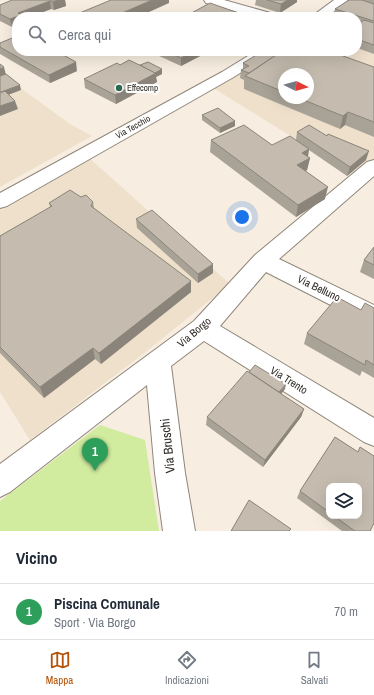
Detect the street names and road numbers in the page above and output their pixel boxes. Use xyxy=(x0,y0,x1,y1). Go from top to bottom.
street label: Via Tecchio xyxy=(113,112,153,142)
street label: Via Belluno xyxy=(295,272,343,304)
street label: Via Borgo xyxy=(174,314,214,350)
street label: Via Trento xyxy=(268,363,310,397)
street label: Via Bruschi xyxy=(156,418,179,474)

